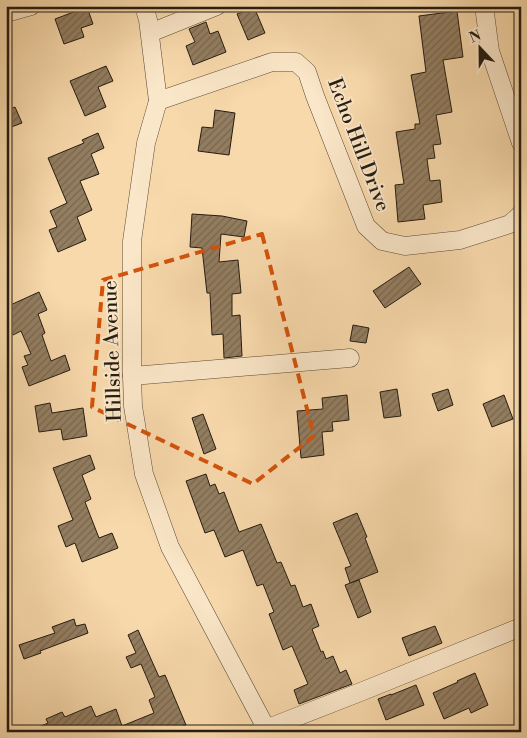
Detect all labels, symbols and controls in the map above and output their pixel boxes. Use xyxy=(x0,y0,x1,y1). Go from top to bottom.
north arrow xyxy=(454,22,504,72)
text: N xyxy=(467,26,484,47)
street label: Echo Hill Drive xyxy=(321,75,395,215)
street label: Hillside Avenue xyxy=(98,280,128,422)

